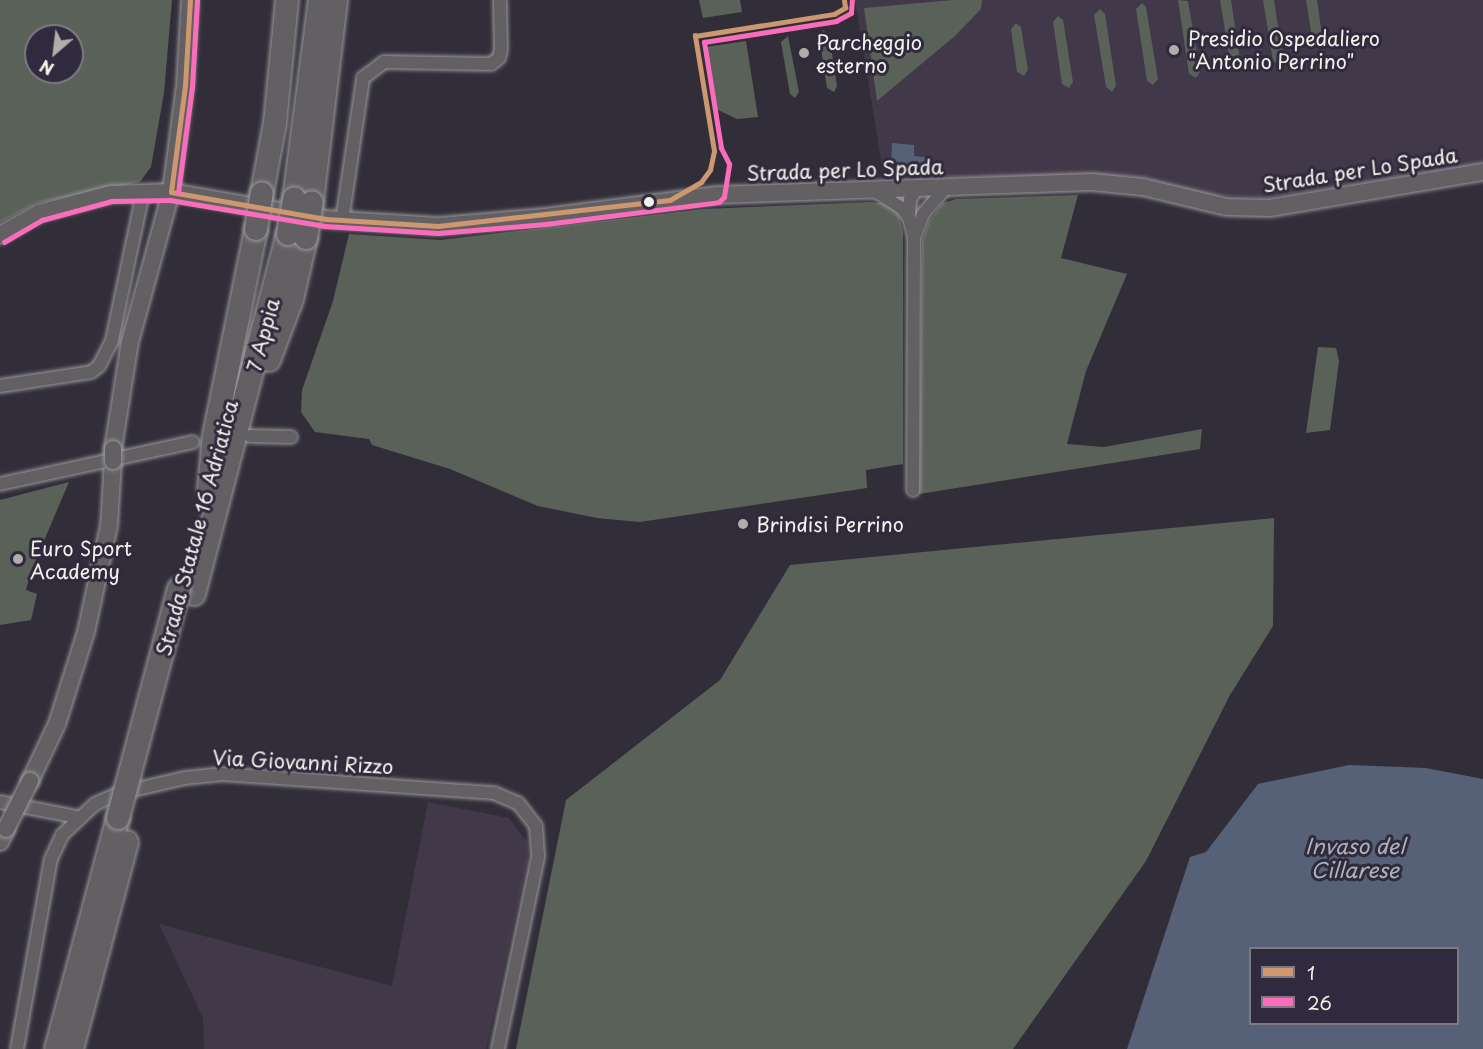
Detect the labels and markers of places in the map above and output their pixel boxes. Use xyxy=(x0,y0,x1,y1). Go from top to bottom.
place label: Presidio Ospedaliero "Antonio Perrino" xyxy=(1188,27,1382,74)
place label: Parcheggio esterno xyxy=(816,30,922,77)
marker: Presidio Ospedaliero "Antonio Perrino" xyxy=(1165,41,1183,59)
marker: Parcheggio esterno xyxy=(797,46,811,60)
unlabelled marker xyxy=(643,196,655,208)
place label: Brindisi Perrino xyxy=(756,512,904,536)
marker: Brindisi Perrino xyxy=(734,515,752,533)
place label: Euro Sport Academy xyxy=(30,536,133,583)
marker: Euro Sport Academy xyxy=(11,552,25,566)

